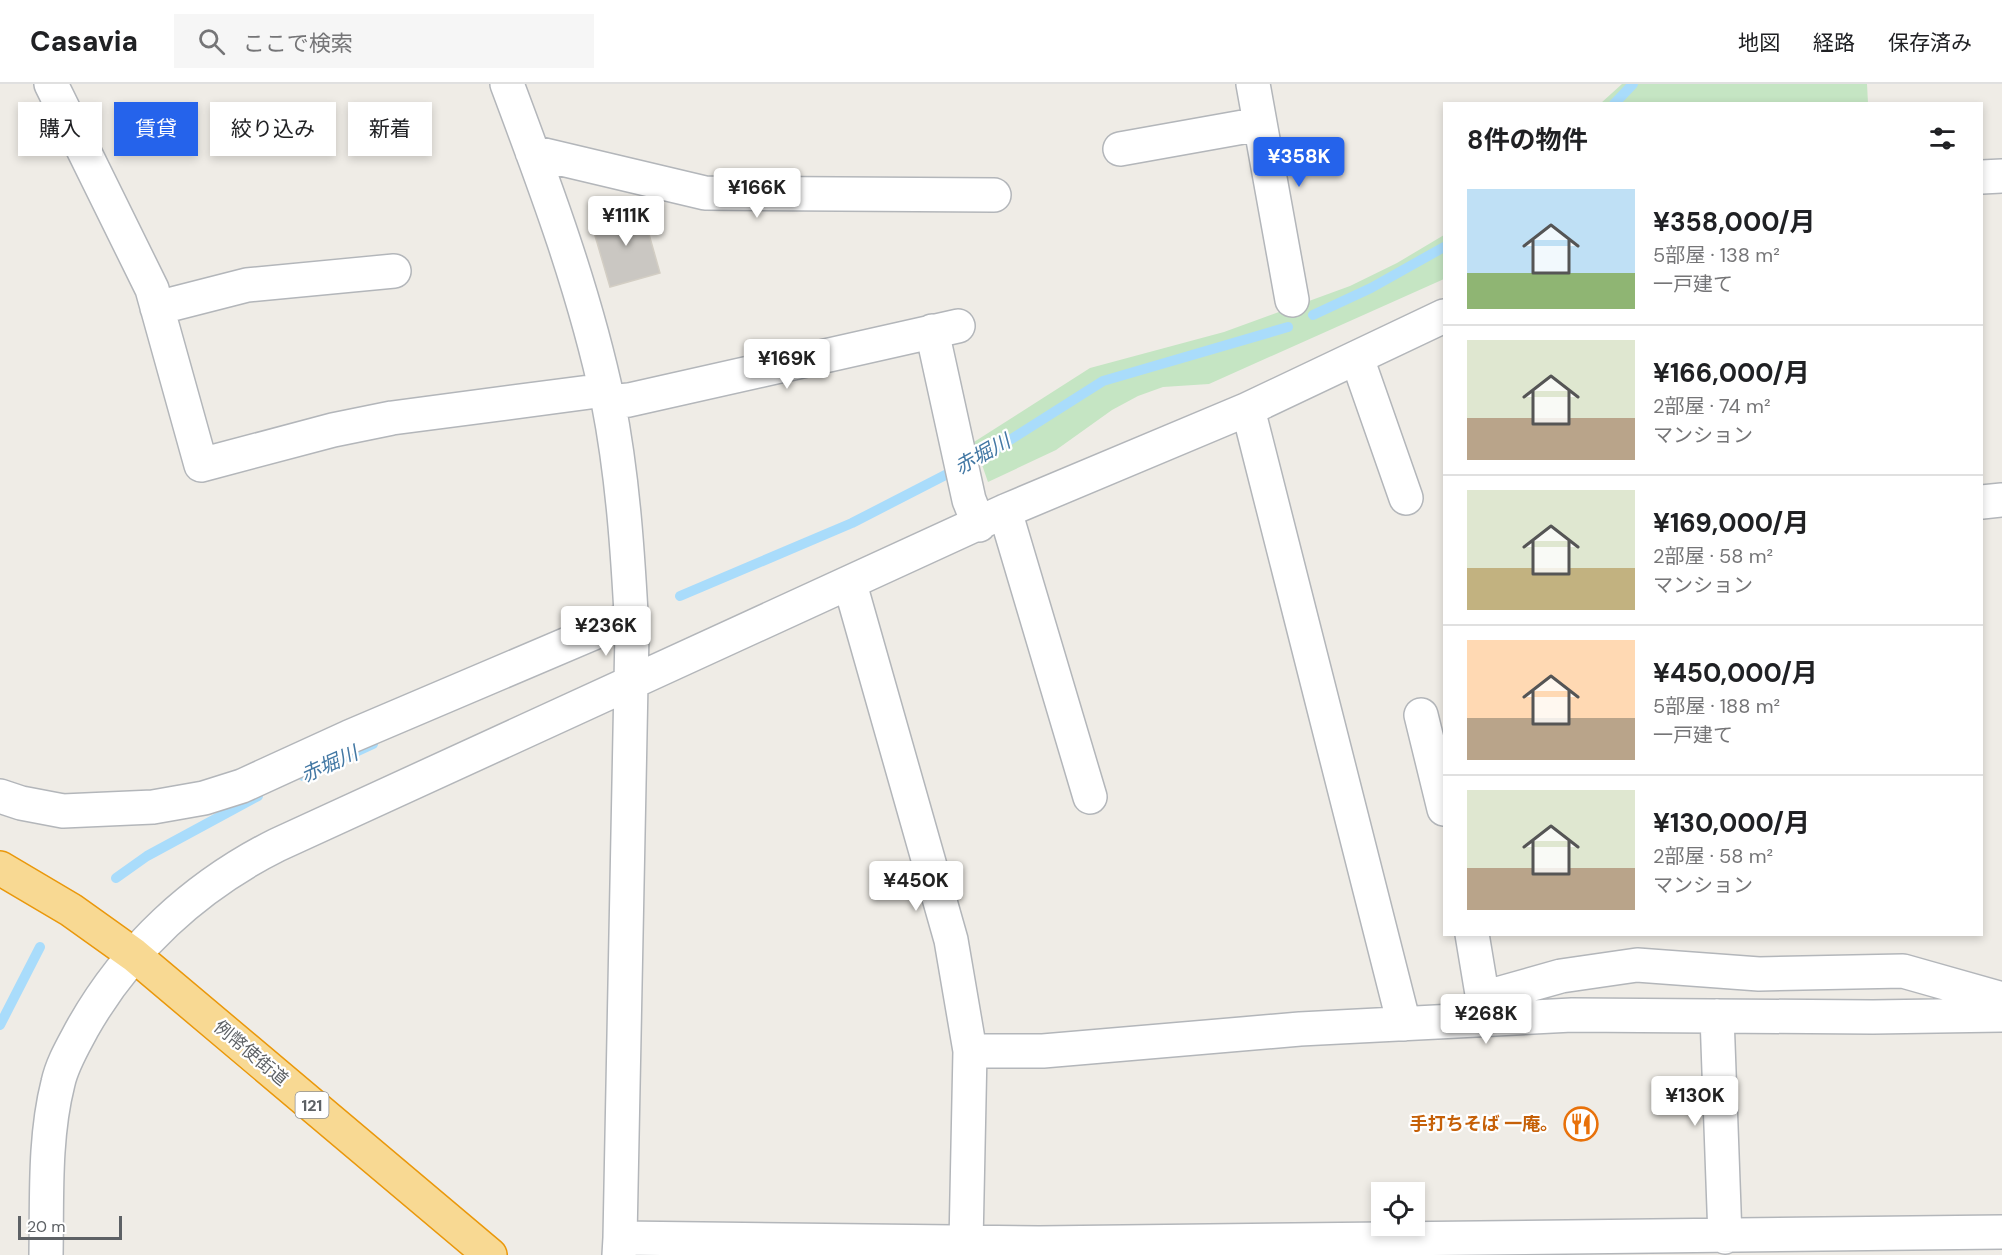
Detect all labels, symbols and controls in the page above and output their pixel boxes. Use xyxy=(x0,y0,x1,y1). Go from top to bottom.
search box xyxy=(174,14,594,68)
text: Casavia xyxy=(30,23,138,60)
icon: search xyxy=(195,25,228,58)
text: ここで検索 xyxy=(243,29,353,58)
text: 地図 xyxy=(1738,29,1780,57)
text: 経路 xyxy=(1813,29,1855,57)
text: 保存済み xyxy=(1888,29,1972,57)
chip: 購入 xyxy=(18,102,102,156)
chip: 賃貸 xyxy=(114,102,198,156)
chip: 絞り込み xyxy=(210,102,336,156)
chip: 新着 xyxy=(348,102,432,156)
icon: filters xyxy=(1926,122,1959,155)
text: 8件の物件 xyxy=(1467,123,1587,157)
pin: ¥358K xyxy=(1257,137,1341,188)
text: ¥358K xyxy=(1267,143,1331,169)
pin: ¥166K xyxy=(715,168,799,219)
text: ¥166K xyxy=(728,174,786,200)
pin: ¥111K xyxy=(584,196,668,247)
text: ¥111K xyxy=(602,202,650,228)
text: ¥358,000/月 xyxy=(1653,205,1816,239)
icon: home xyxy=(1515,213,1587,285)
text: 5部屋 · 138 m² xyxy=(1653,242,1780,268)
text: 一戸建て xyxy=(1653,271,1733,297)
pin: ¥169K xyxy=(745,339,829,390)
text: ¥169K xyxy=(758,345,816,371)
text: ¥166,000/月 xyxy=(1653,356,1810,390)
icon: home xyxy=(1515,364,1587,436)
text: 2部屋 · 74 m² xyxy=(1653,393,1771,419)
text: マンション xyxy=(1653,422,1753,448)
water label: 赤堀川 xyxy=(949,427,1016,480)
text: ¥169,000/月 xyxy=(1653,506,1809,540)
icon: home xyxy=(1515,514,1587,586)
text: 2部屋 · 58 m² xyxy=(1653,543,1773,569)
text: マンション xyxy=(1653,572,1753,598)
pin: ¥236K xyxy=(564,606,648,657)
text: ¥236K xyxy=(575,612,637,638)
text: ¥450,000/月 xyxy=(1653,656,1818,690)
icon: home xyxy=(1515,664,1587,736)
text: 5部屋 · 188 m² xyxy=(1653,693,1780,719)
text: 一戸建て xyxy=(1653,722,1733,748)
water label: 赤堀川 xyxy=(296,739,364,788)
text: ¥130,000/月 xyxy=(1653,806,1810,840)
icon: home xyxy=(1515,814,1587,886)
text: 2部屋 · 58 m² xyxy=(1653,843,1773,869)
pin: ¥450K xyxy=(874,861,958,912)
text: ¥450K xyxy=(883,867,949,893)
text: マンション xyxy=(1653,872,1753,898)
pin: ¥268K xyxy=(1444,994,1528,1045)
text: ¥268K xyxy=(1455,1000,1517,1026)
street label: 例幣使街道 xyxy=(209,1015,293,1091)
pin: ¥130K xyxy=(1653,1076,1737,1127)
text: ¥130K xyxy=(1665,1082,1725,1108)
road number: 121 xyxy=(296,1092,328,1118)
restaurant icon: 手打ちそば 一庵。 xyxy=(1563,1106,1599,1142)
place label: 手打ちそば 一庵。 xyxy=(1410,1112,1558,1136)
map controls xyxy=(1371,1182,1425,1236)
button: locate xyxy=(1371,1182,1425,1236)
scale bar xyxy=(18,1213,122,1240)
text: 20 m xyxy=(27,1216,66,1237)

